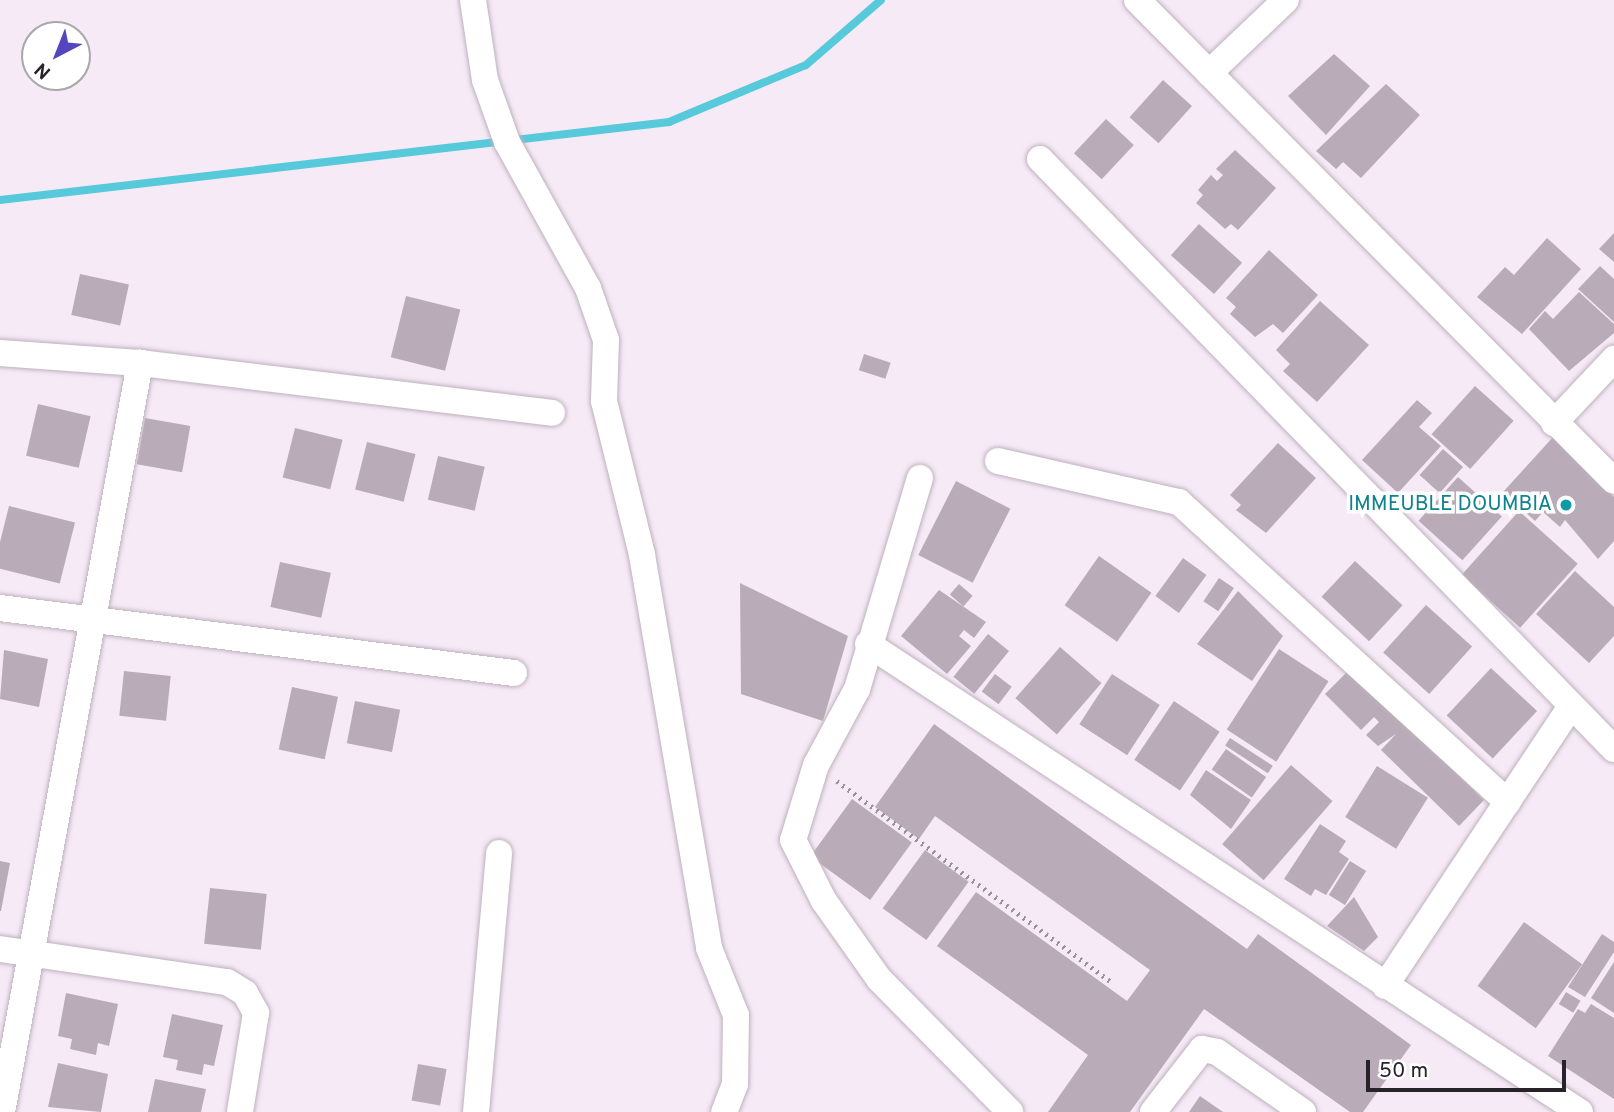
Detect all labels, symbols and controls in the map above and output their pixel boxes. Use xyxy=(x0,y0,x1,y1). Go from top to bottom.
north arrow xyxy=(21,21,91,91)
text: N xyxy=(30,57,56,84)
place label: IMMEUBLE DOUMBIA xyxy=(1348,492,1552,518)
marker: IMMEUBLE DOUMBIA xyxy=(1558,497,1574,513)
scale bar xyxy=(1369,1046,1568,1090)
text: 50 m xyxy=(1379,1058,1428,1085)

